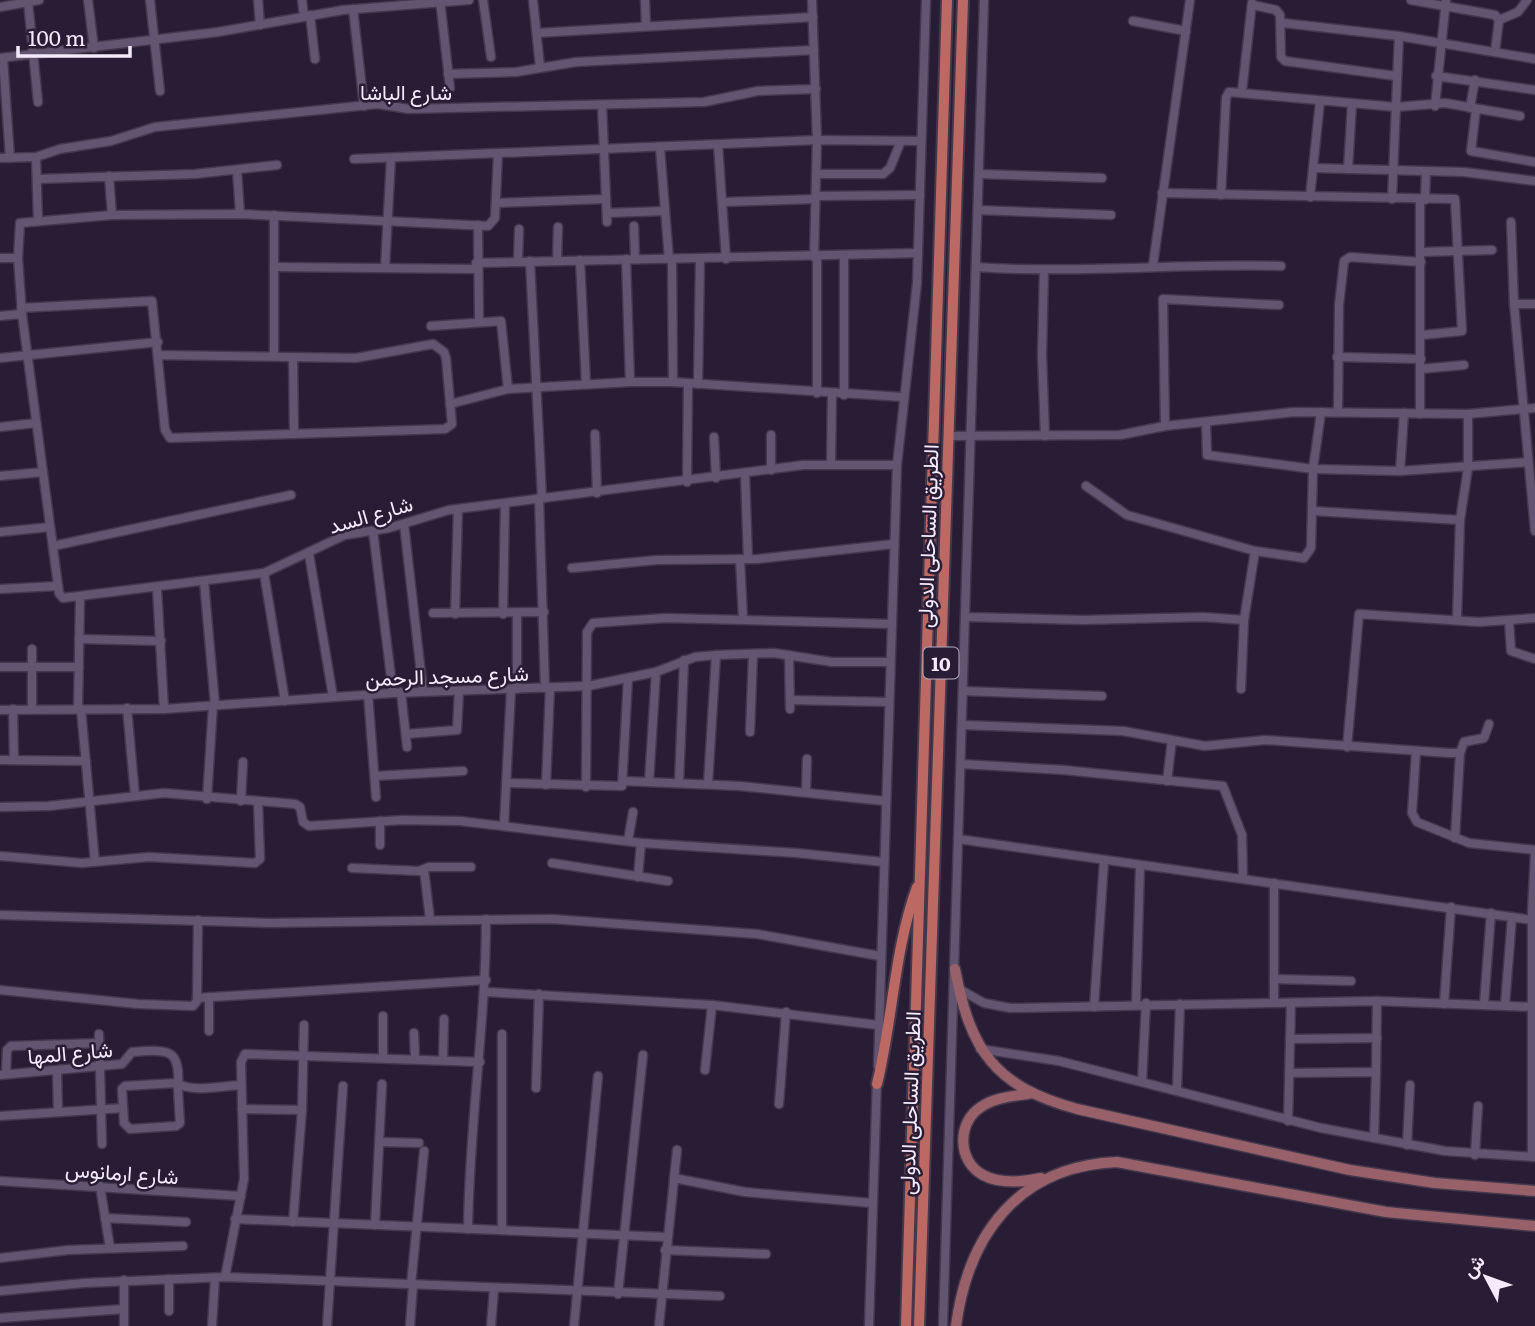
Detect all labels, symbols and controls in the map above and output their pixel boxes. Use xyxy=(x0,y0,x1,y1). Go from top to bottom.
scale bar xyxy=(18,14,130,58)
text: 100 m xyxy=(28,21,85,52)
street label: شارع الباشا xyxy=(360,75,452,107)
street label: الطريق الساحلى الدولى xyxy=(907,444,945,628)
street label: شارع السد xyxy=(324,486,416,541)
road number: 10 xyxy=(923,648,958,678)
street label: شارع مسجد الرحمن xyxy=(365,656,529,693)
street label: الطريق الساحلى الدولى xyxy=(889,1011,927,1195)
street label: شارع المها xyxy=(26,1032,114,1071)
street label: شارع ارمانوس xyxy=(64,1152,180,1191)
north arrow xyxy=(1451,1242,1521,1312)
text: ش xyxy=(1454,1247,1491,1283)

